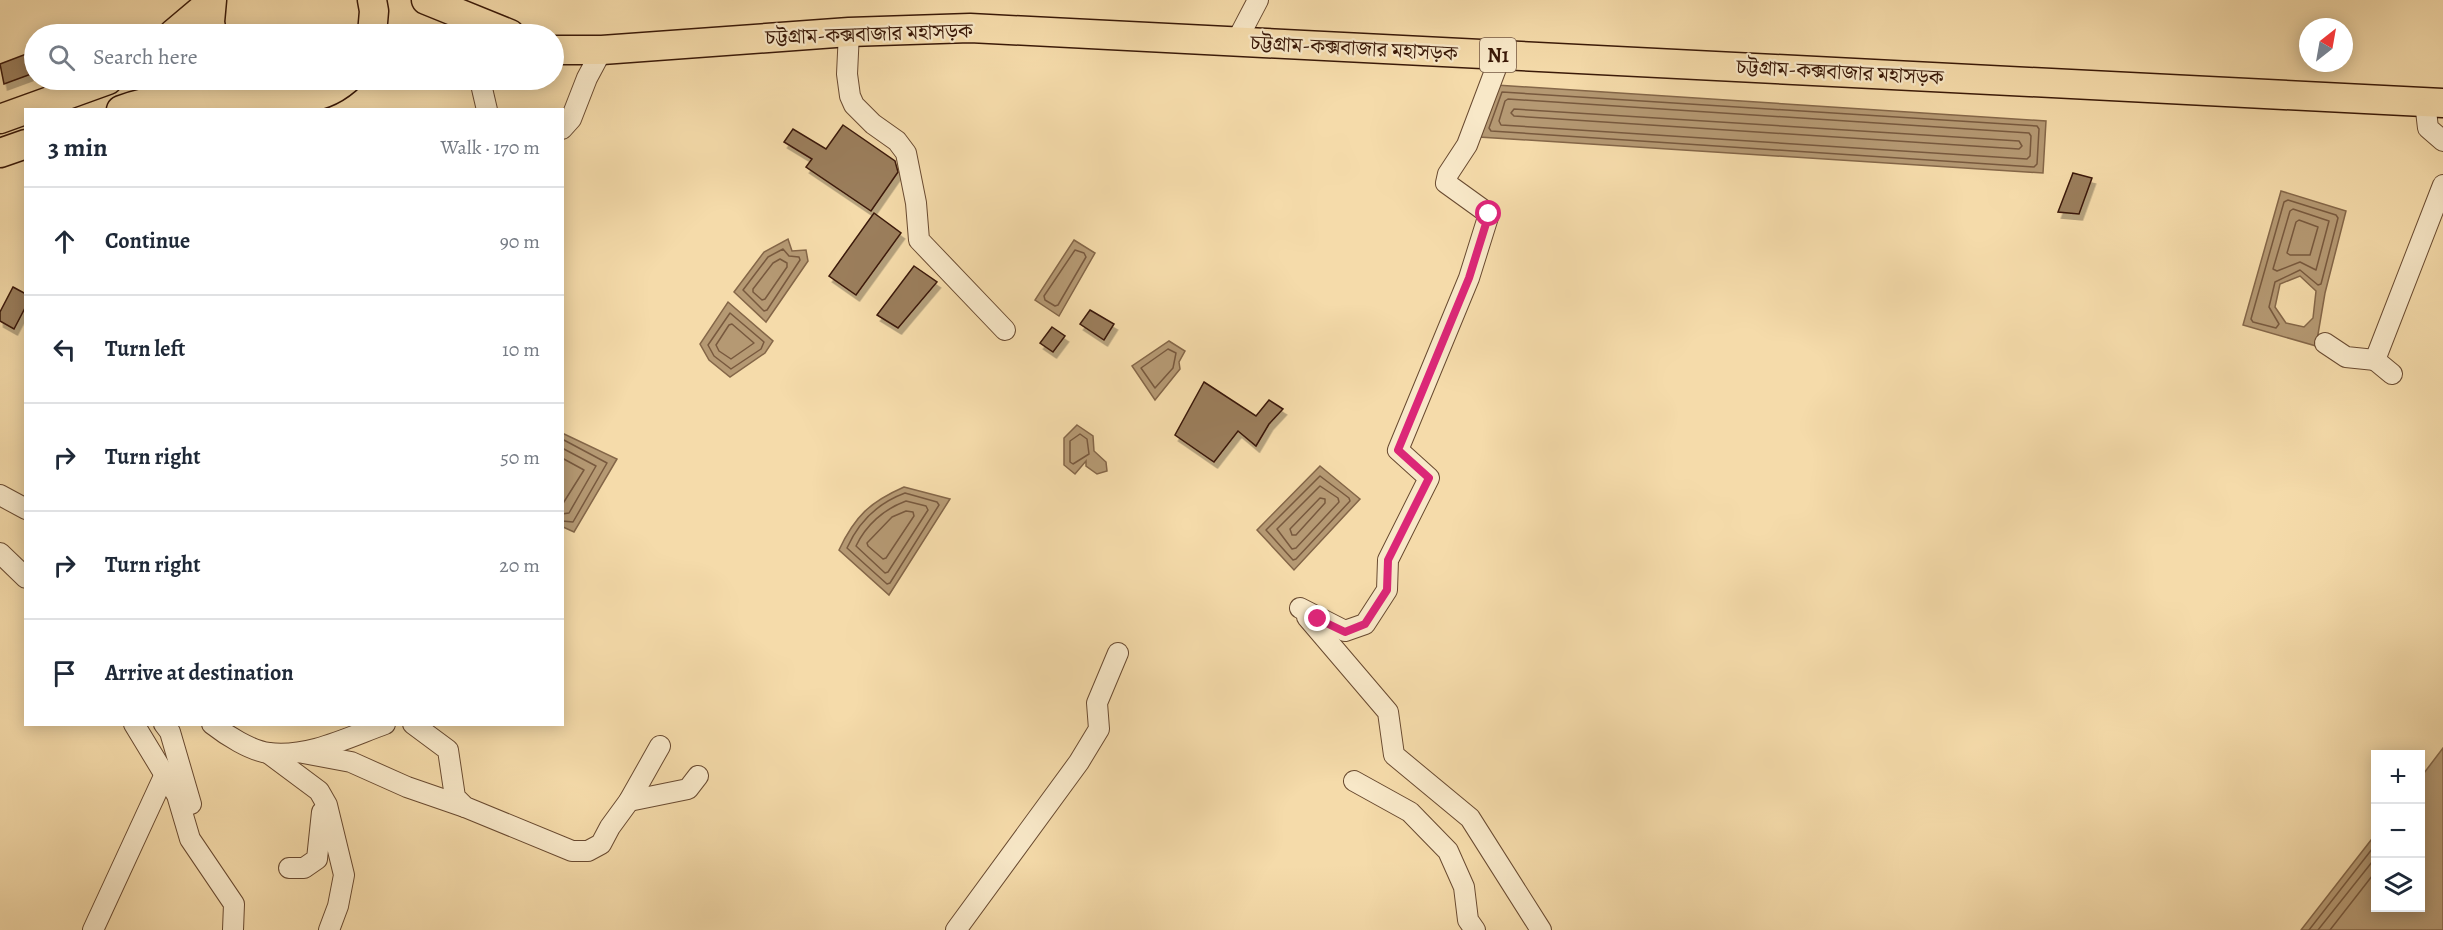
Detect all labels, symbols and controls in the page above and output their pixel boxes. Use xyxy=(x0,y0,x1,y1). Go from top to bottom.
street label: চট্টগ্রাম-কক্সবাজার মহাসড়ক xyxy=(764,16,974,52)
north arrow xyxy=(2299,18,2353,72)
search box xyxy=(24,24,564,90)
street label: চট্টগ্রাম-কক্সবাজার মহাসড়ক xyxy=(1249,29,1460,67)
road number: N1 xyxy=(1480,38,1516,72)
icon: search xyxy=(45,41,78,74)
text: Search here xyxy=(93,42,198,72)
street label: চট্টগ্রাম-কক্সবাজার মহাসড়ক xyxy=(1735,53,1946,91)
text: 3 min xyxy=(48,130,108,165)
text: Walk · 170 m xyxy=(440,134,540,161)
route start xyxy=(1475,200,1501,226)
icon: ahead xyxy=(48,225,81,258)
text: Continue xyxy=(105,226,190,256)
text: 90 m xyxy=(500,228,540,255)
icon: left xyxy=(48,333,81,366)
text: Turn left xyxy=(105,334,185,364)
text: 10 m xyxy=(502,336,540,363)
icon: right xyxy=(48,441,81,474)
text: Turn right xyxy=(105,442,201,472)
text: 50 m xyxy=(500,444,540,471)
icon: right xyxy=(48,549,81,582)
text: Turn right xyxy=(105,550,201,580)
text: 20 m xyxy=(499,552,540,579)
route end xyxy=(1304,605,1330,631)
icon: arrive xyxy=(48,657,81,690)
text: Arrive at destination xyxy=(105,658,294,688)
map controls xyxy=(2371,750,2425,912)
button: + xyxy=(2371,750,2425,804)
button: − xyxy=(2371,804,2425,858)
button: layers xyxy=(2371,858,2425,912)

